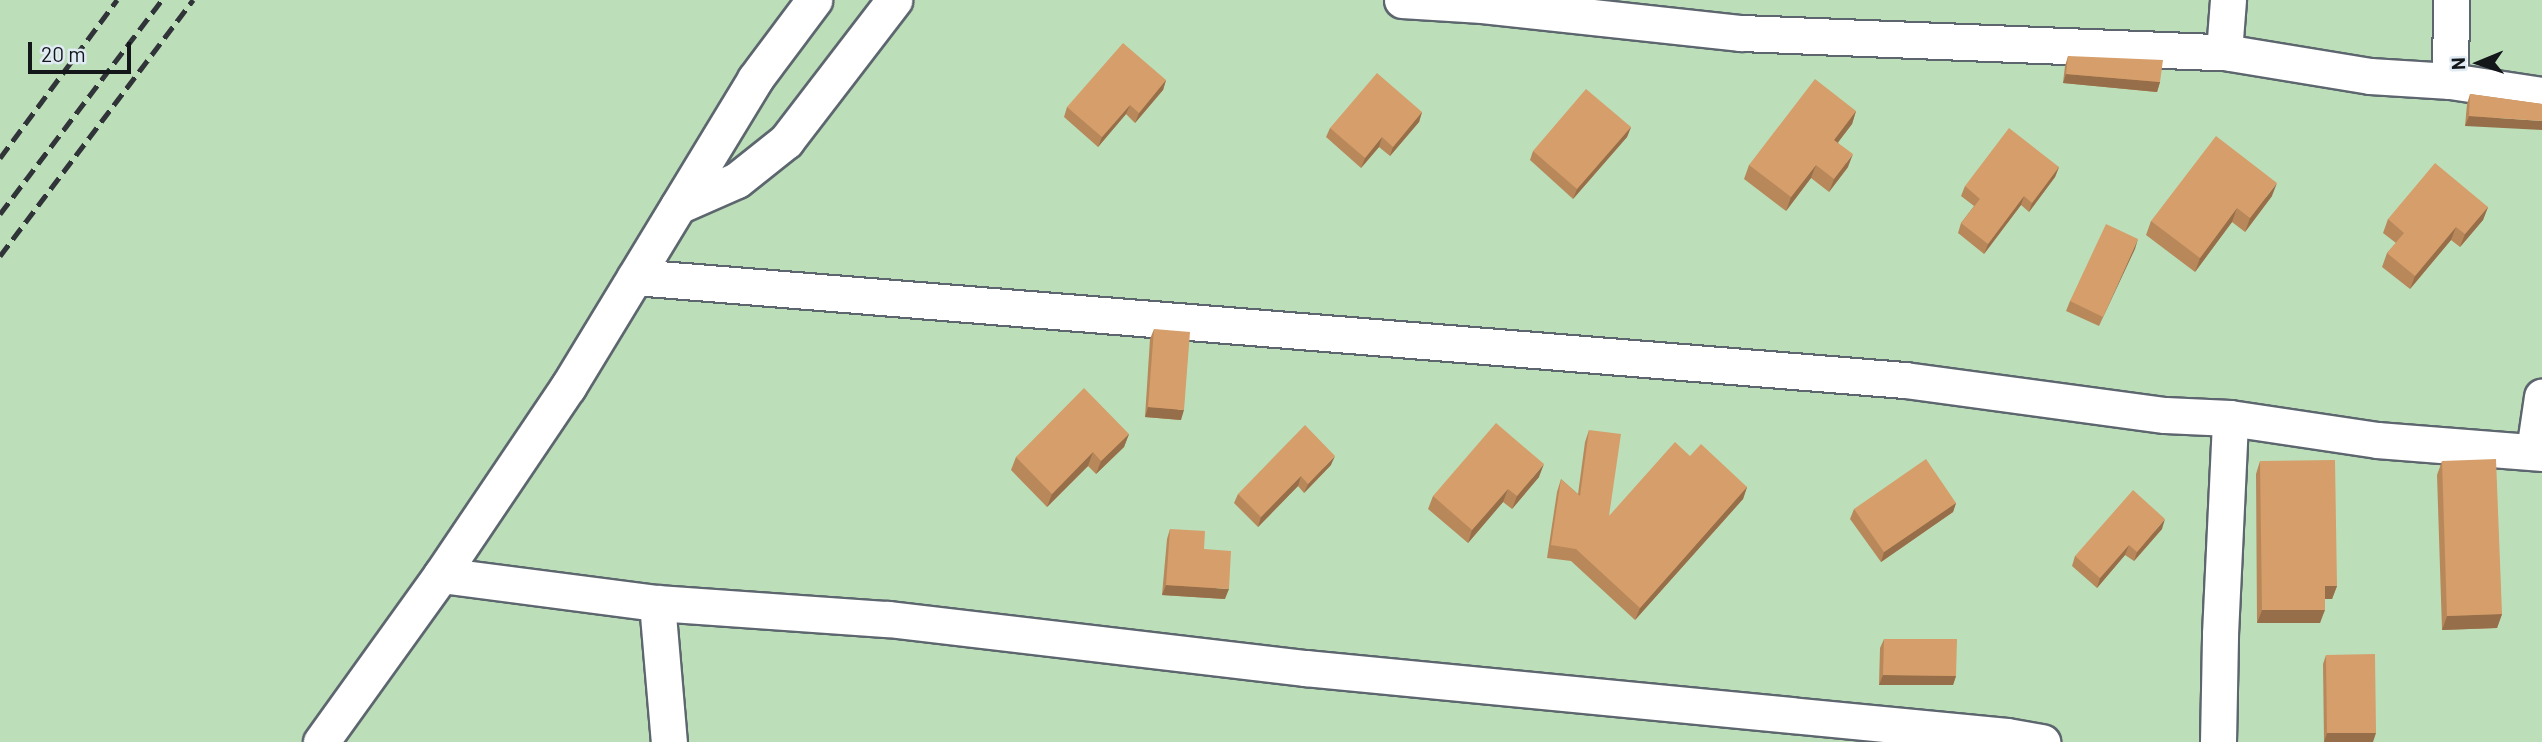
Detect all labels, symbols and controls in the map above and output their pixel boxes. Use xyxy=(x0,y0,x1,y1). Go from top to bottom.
scale bar xyxy=(32,28,135,72)
north arrow xyxy=(2444,28,2514,98)
text: 20 m xyxy=(41,41,86,66)
text: N xyxy=(2446,57,2469,70)

